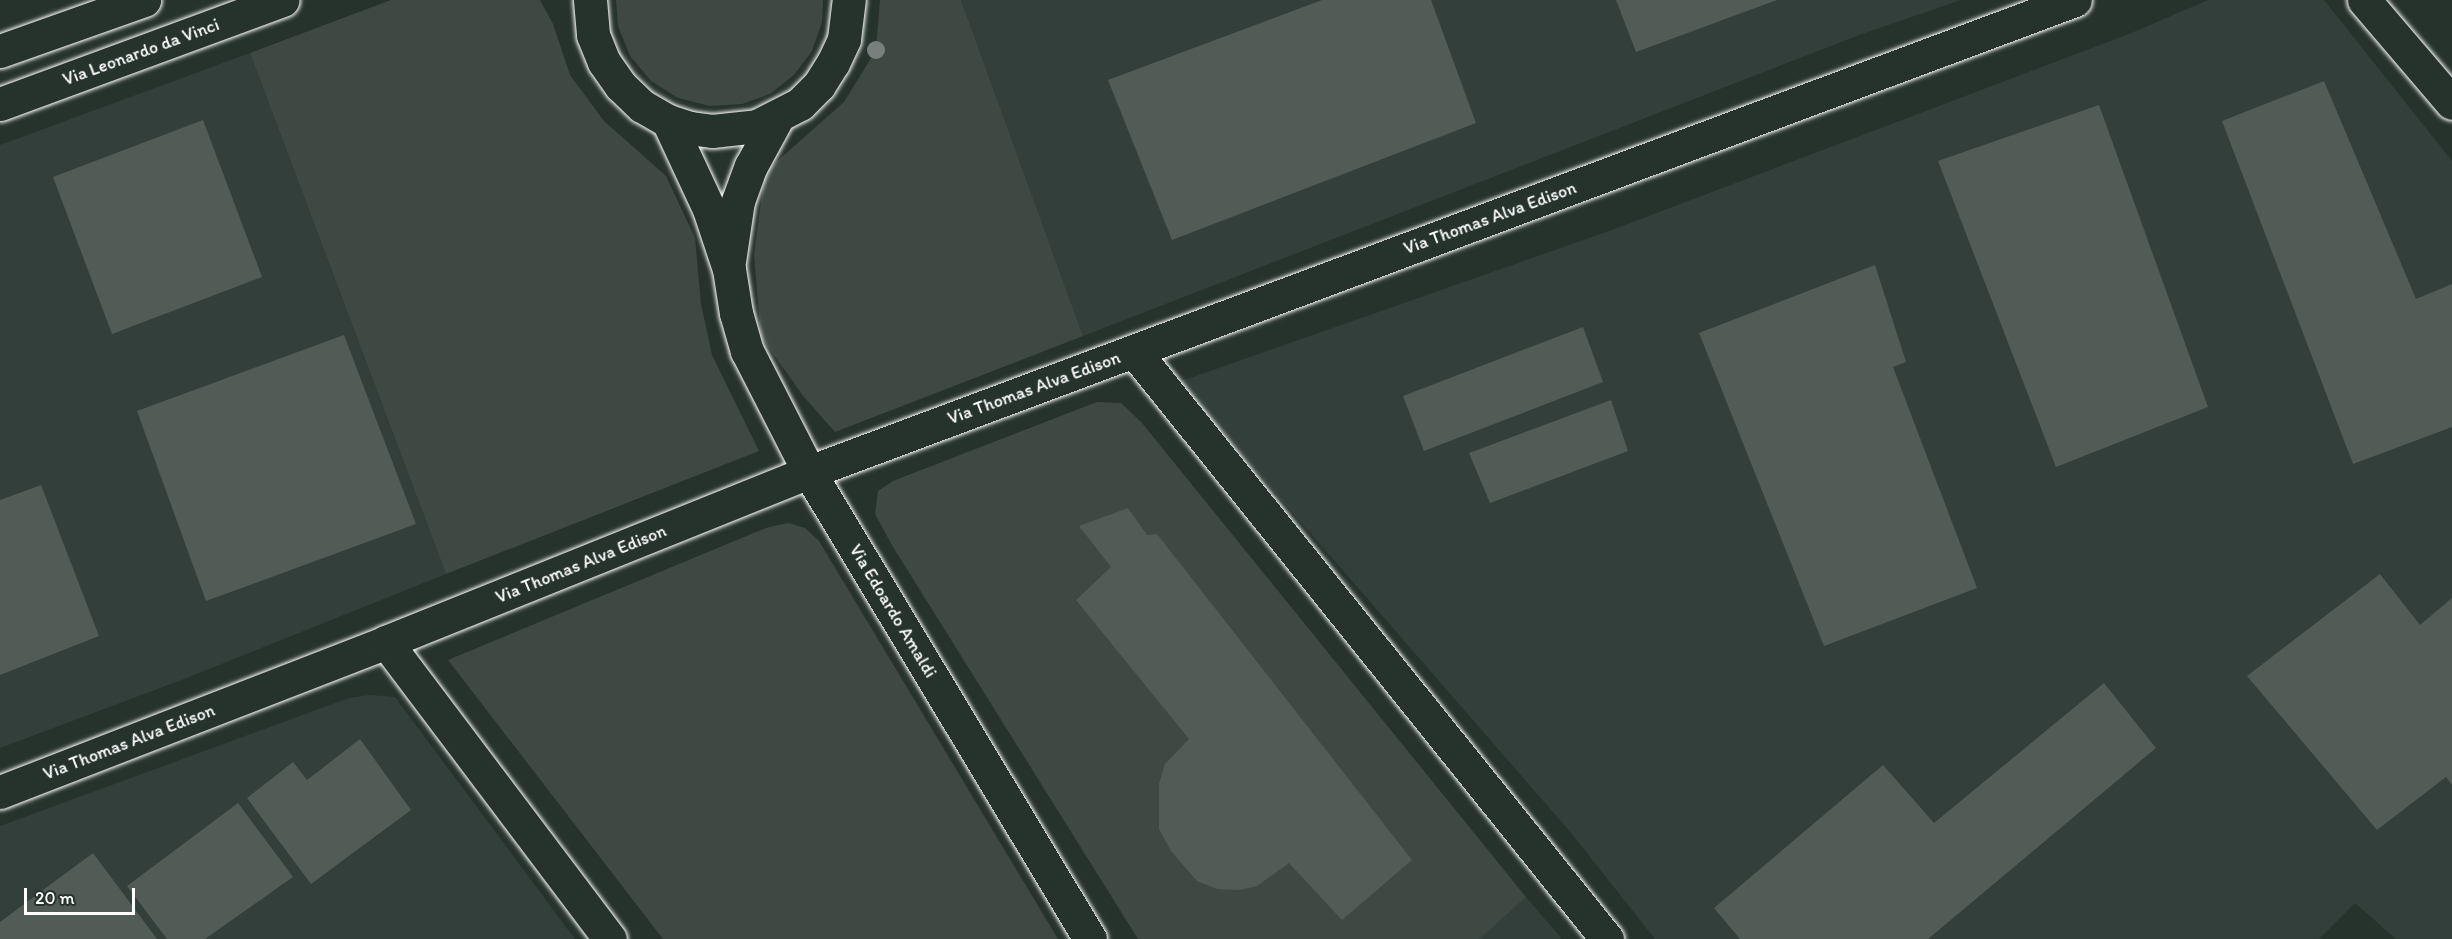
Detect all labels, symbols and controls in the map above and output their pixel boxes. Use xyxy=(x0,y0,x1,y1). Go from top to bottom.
street label: Via Leonardo da Vinci xyxy=(59,13,223,91)
street label: Via Thomas Alva Edison xyxy=(1400,177,1580,259)
street label: Via Thomas Alva Edison xyxy=(944,347,1124,429)
street label: Via Thomas Alva Edison xyxy=(492,520,670,608)
street label: Via Edoardo Amaldi xyxy=(845,541,941,681)
street label: Via Thomas Alva Edison xyxy=(40,699,218,785)
scale bar xyxy=(27,876,138,914)
text: 20 m xyxy=(35,887,75,909)

